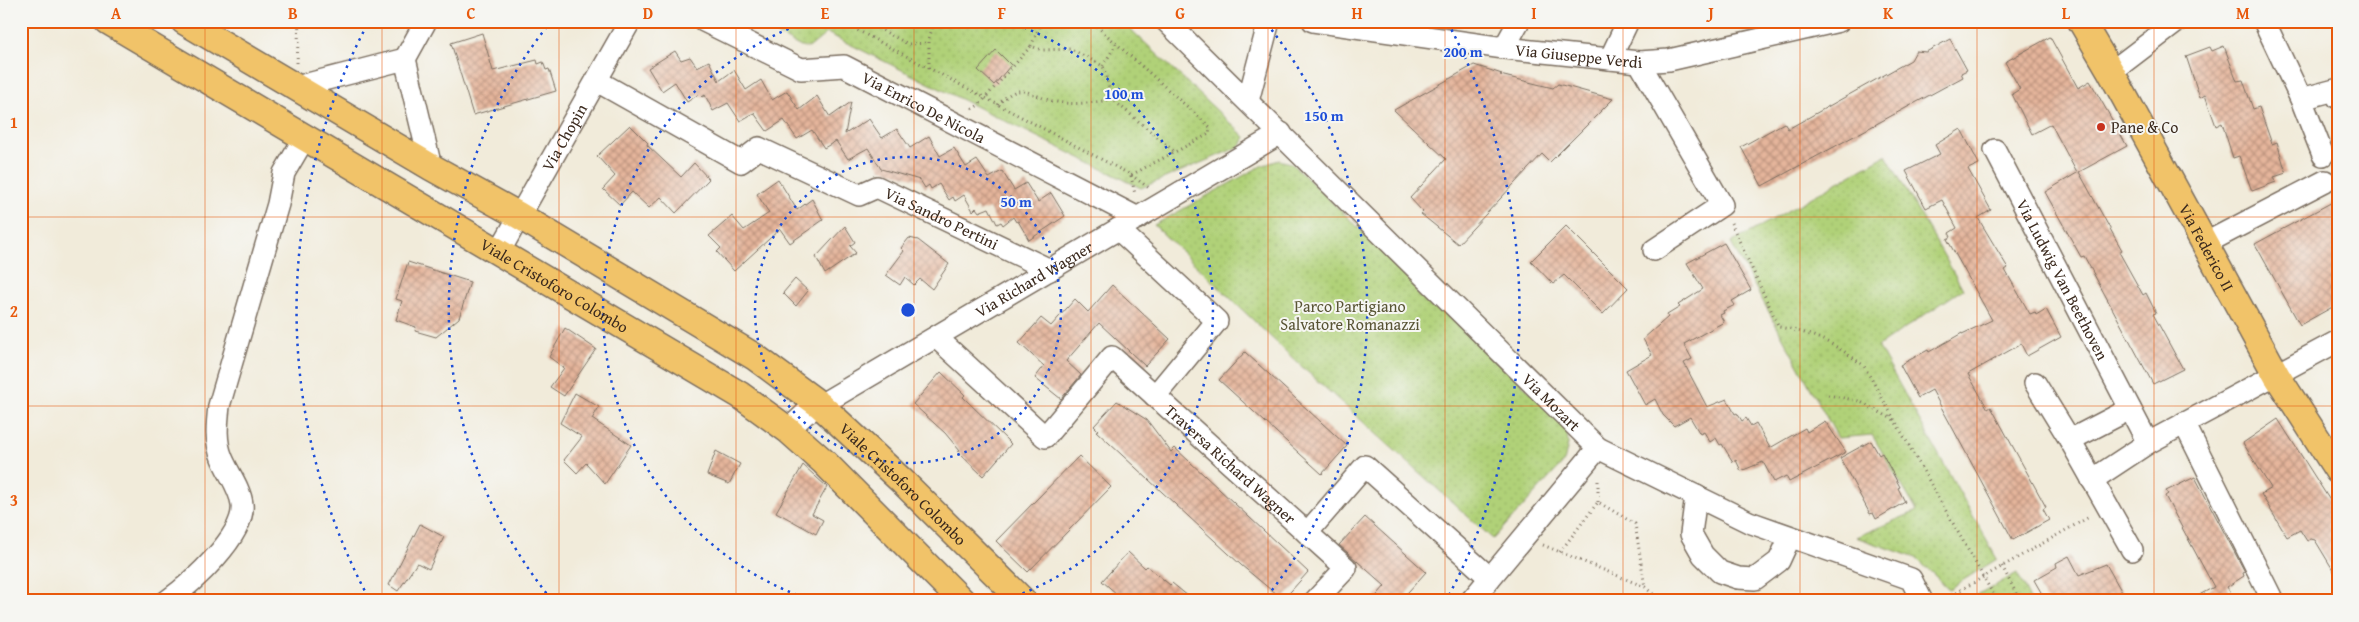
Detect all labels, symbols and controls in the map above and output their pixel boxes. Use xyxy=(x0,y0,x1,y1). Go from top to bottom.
text: A xyxy=(111,1,122,25)
text: B xyxy=(288,1,298,25)
text: C xyxy=(466,1,476,25)
text: D xyxy=(643,1,653,25)
text: E xyxy=(821,1,830,25)
text: F xyxy=(998,1,1006,25)
text: G xyxy=(1175,1,1185,25)
text: H xyxy=(1351,1,1363,25)
text: I xyxy=(1531,1,1537,25)
text: J xyxy=(1705,1,1714,25)
text: K xyxy=(1883,1,1894,25)
text: L xyxy=(2062,1,2071,25)
text: M xyxy=(2236,1,2250,25)
street label: Via Giuseppe Verdi xyxy=(1514,37,1643,74)
text: 200 m xyxy=(1443,41,1483,62)
street label: Via Enrico De Nicola xyxy=(858,65,990,149)
text: 100 m xyxy=(1104,83,1144,104)
street label: Via Chopin xyxy=(535,99,593,175)
text: 150 m xyxy=(1304,105,1344,126)
text: 1 xyxy=(10,110,18,134)
place label: Pane & Co xyxy=(2111,115,2178,139)
marker: Pane & Co xyxy=(2095,121,2107,133)
street label: Via Sandro Pertini xyxy=(881,181,1003,256)
text: 50 m xyxy=(1000,191,1032,212)
street label: Via Ludwig Van Beethoven xyxy=(2011,195,2115,364)
street label: Via Federico II xyxy=(2173,199,2240,296)
street label: Viale Cristoforo Colombo xyxy=(476,232,633,339)
street label: Via Richard Wagner xyxy=(970,235,1098,323)
park label: Parco Partigiano Salvatore Romanazzi xyxy=(1280,294,1420,336)
text: 2 xyxy=(10,299,18,323)
centre of rings xyxy=(899,301,917,319)
street label: Via Mozart xyxy=(1517,367,1587,437)
street label: Traversa Richard Wagner xyxy=(1160,398,1302,530)
street label: Viale Cristoforo Colombo xyxy=(834,417,972,551)
text: 3 xyxy=(10,488,18,512)

